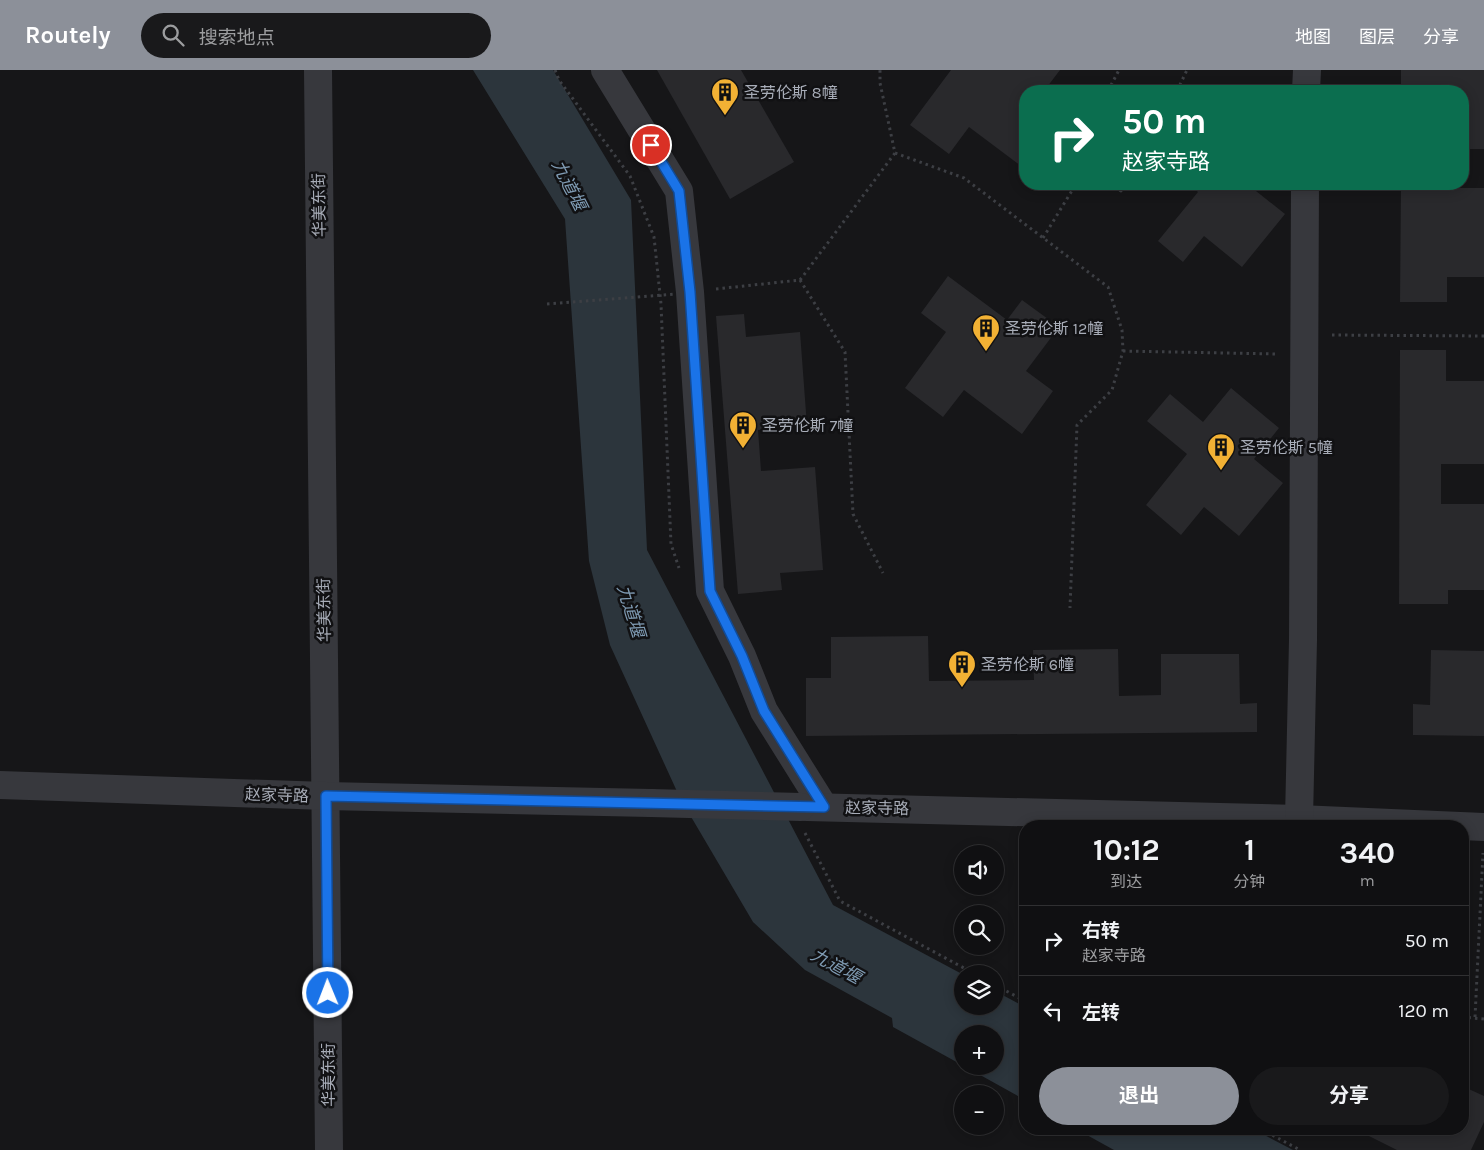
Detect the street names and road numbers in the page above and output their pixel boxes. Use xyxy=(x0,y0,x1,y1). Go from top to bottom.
street label: 华美东街 xyxy=(309,173,329,237)
street label: 华美东街 xyxy=(314,578,334,642)
street label: 赵家寺路 xyxy=(245,784,309,806)
street label: 赵家寺路 xyxy=(845,798,909,818)
street label: 华美东街 xyxy=(319,1043,338,1107)

